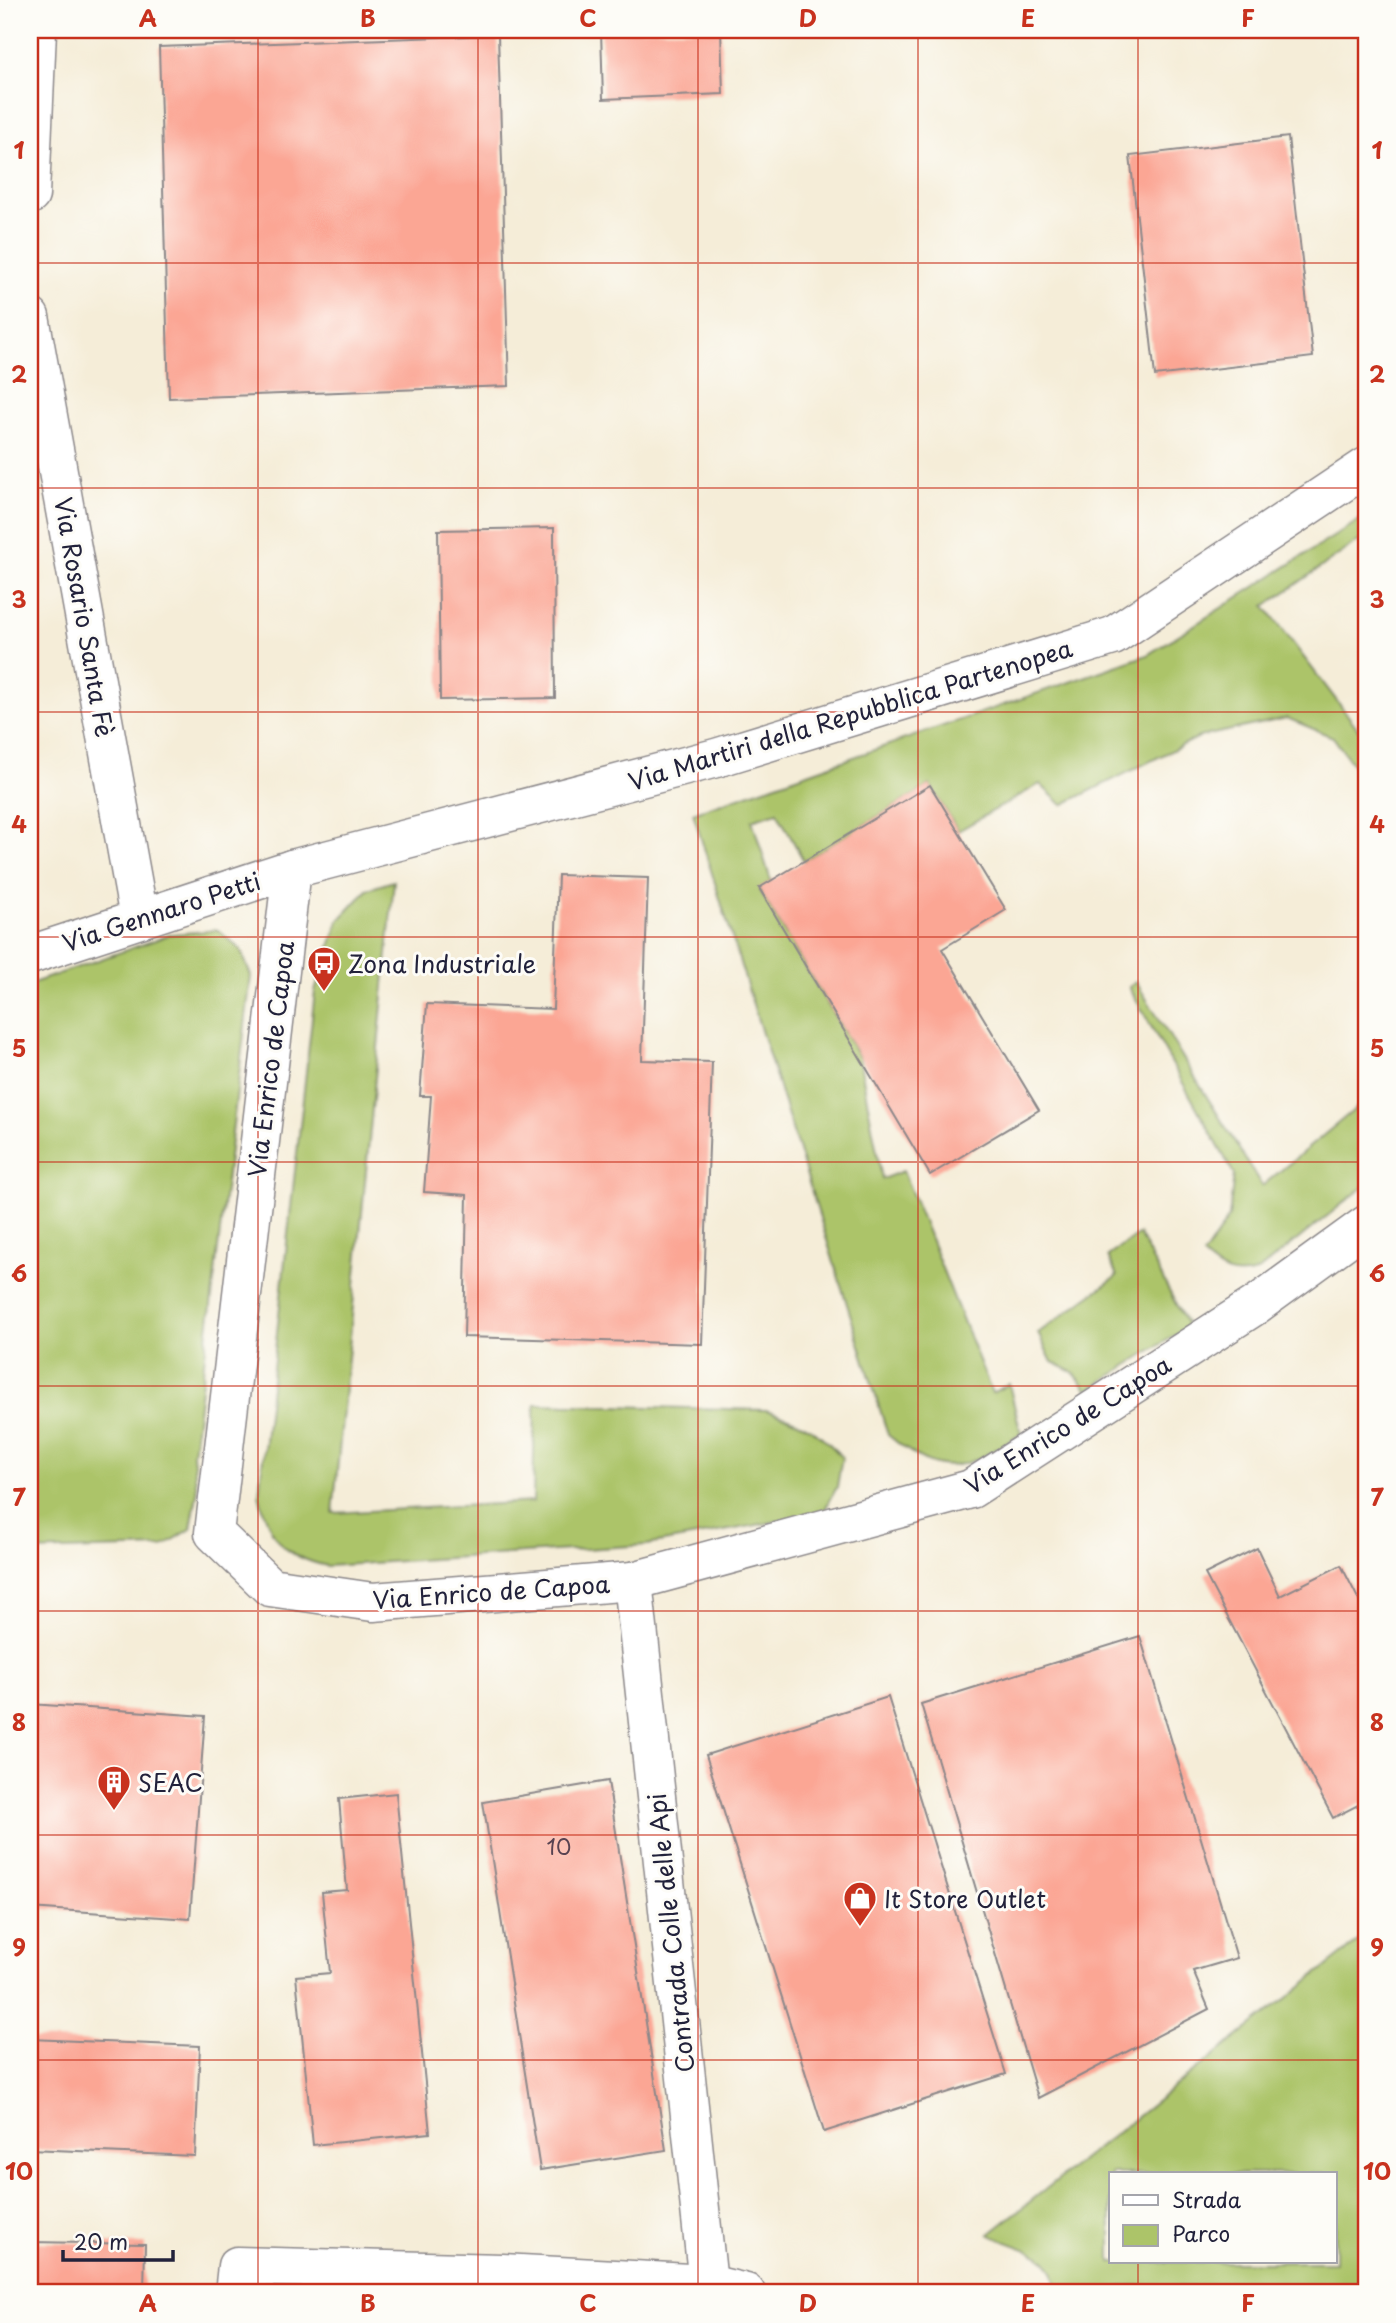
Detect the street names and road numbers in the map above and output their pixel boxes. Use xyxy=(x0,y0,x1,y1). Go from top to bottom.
street label: Via Rosario Santa Fè xyxy=(46,494,124,740)
street label: Via Martiri della Repubblica Partenopea xyxy=(624,629,1077,799)
street label: Via Gennaro Petti xyxy=(57,862,265,960)
street label: Via Enrico de Capoa xyxy=(238,939,302,1179)
street label: Via Enrico de Capoa xyxy=(957,1346,1177,1502)
street label: Via Enrico de Capoa xyxy=(371,1565,611,1617)
street label: Contrada Colle delle Api xyxy=(637,1792,703,2074)

